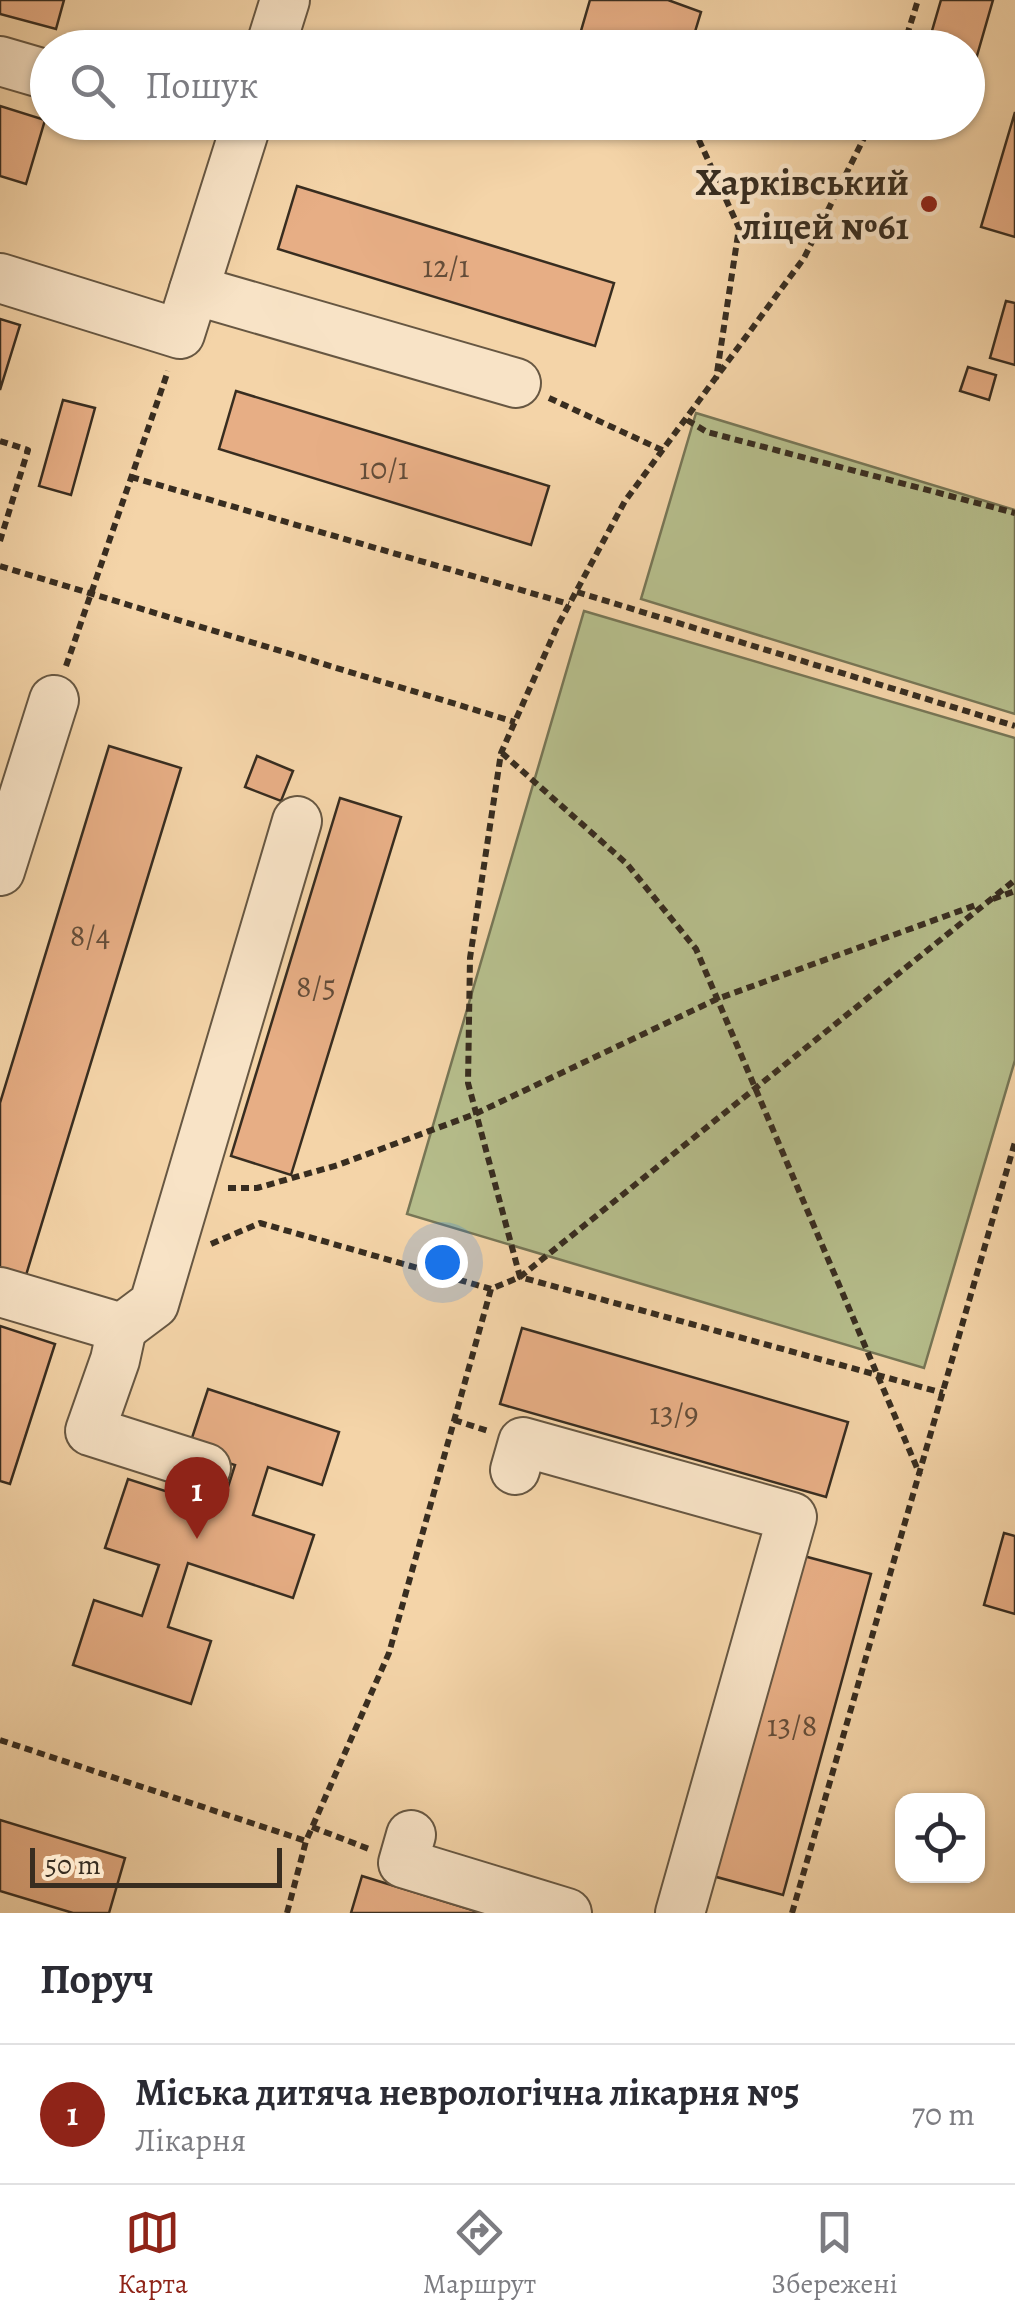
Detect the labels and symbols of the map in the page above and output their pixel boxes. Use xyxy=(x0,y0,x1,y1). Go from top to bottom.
place label: Харківський ліцей №61 xyxy=(696,156,909,252)
marker: Харківський ліцей №61 xyxy=(918,193,940,215)
house number: 12/1 xyxy=(422,244,470,288)
house number: 10/1 xyxy=(359,446,409,490)
house number: 8/4 xyxy=(70,913,110,957)
house number: 8/5 xyxy=(296,964,336,1008)
your location xyxy=(417,1237,468,1288)
house number: 13/9 xyxy=(649,1391,699,1435)
pin: 1 xyxy=(164,1456,230,1539)
house number: 13/8 xyxy=(767,1703,817,1747)
scale bar xyxy=(30,1843,282,1888)

